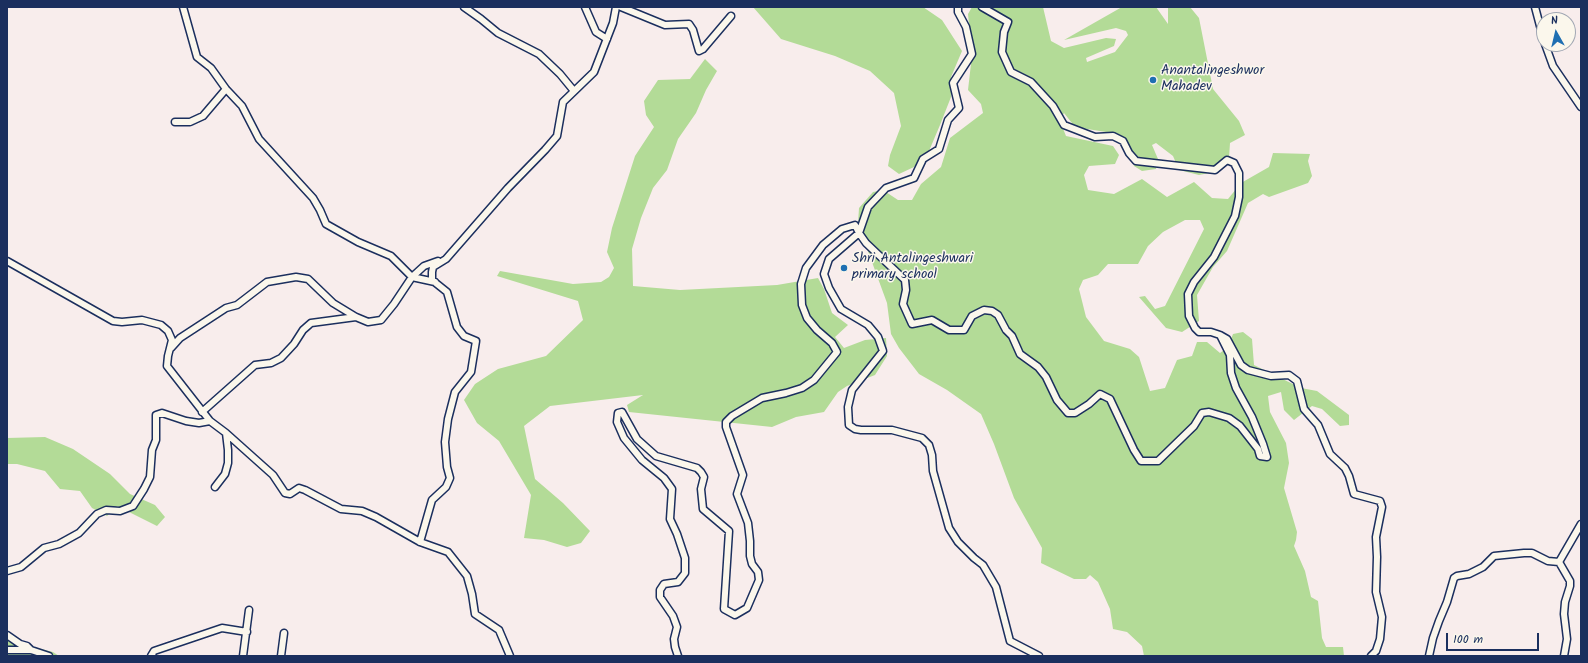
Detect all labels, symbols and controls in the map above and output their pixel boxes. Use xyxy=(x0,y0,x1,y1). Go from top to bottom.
north arrow xyxy=(1536,12,1576,52)
text: N xyxy=(1550,12,1559,31)
place label: Anantalingeshwor Mahadev xyxy=(1161,64,1264,96)
marker: Anantalingeshwor Mahadev xyxy=(1148,75,1158,85)
place label: Shri Antalingeshwari primary school xyxy=(852,252,973,284)
marker: Shri Antalingeshwari primary school xyxy=(839,263,849,273)
scale bar xyxy=(1448,625,1541,651)
text: 100 m xyxy=(1453,630,1483,649)

